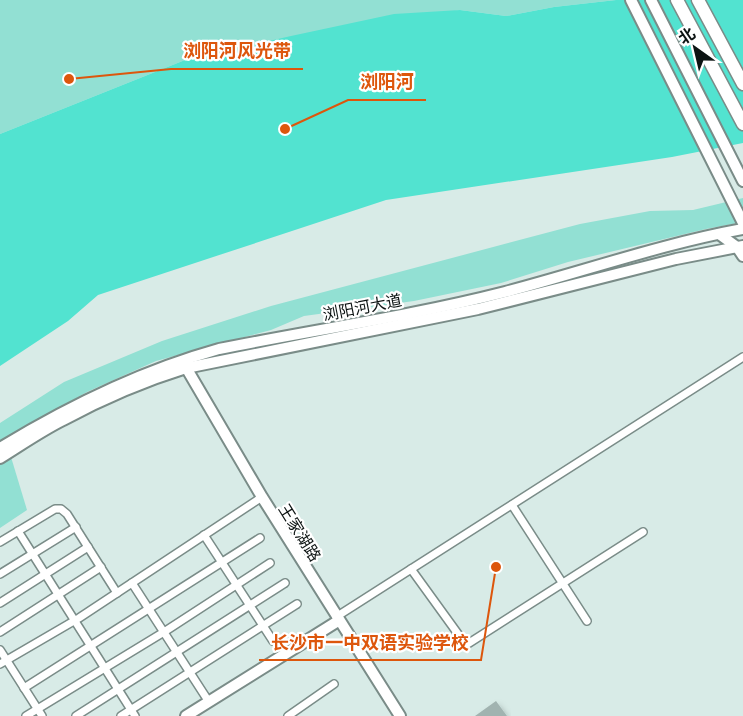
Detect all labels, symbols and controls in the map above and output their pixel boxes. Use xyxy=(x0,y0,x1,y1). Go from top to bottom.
north arrow xyxy=(665,18,725,78)
text: 北 xyxy=(673,20,699,49)
callout: 浏阳河风光带 xyxy=(171,33,303,69)
text: 浏阳河风光带 xyxy=(183,36,291,63)
callout: 浏阳河 xyxy=(348,64,426,100)
text: 浏阳河 xyxy=(360,67,414,94)
street label: 浏阳河大道 xyxy=(320,287,404,325)
street label: 王家湖路 xyxy=(274,498,328,566)
callout: 长沙市一中双语实验学校 xyxy=(259,624,481,660)
text: 长沙市一中双语实验学校 xyxy=(271,628,469,655)

